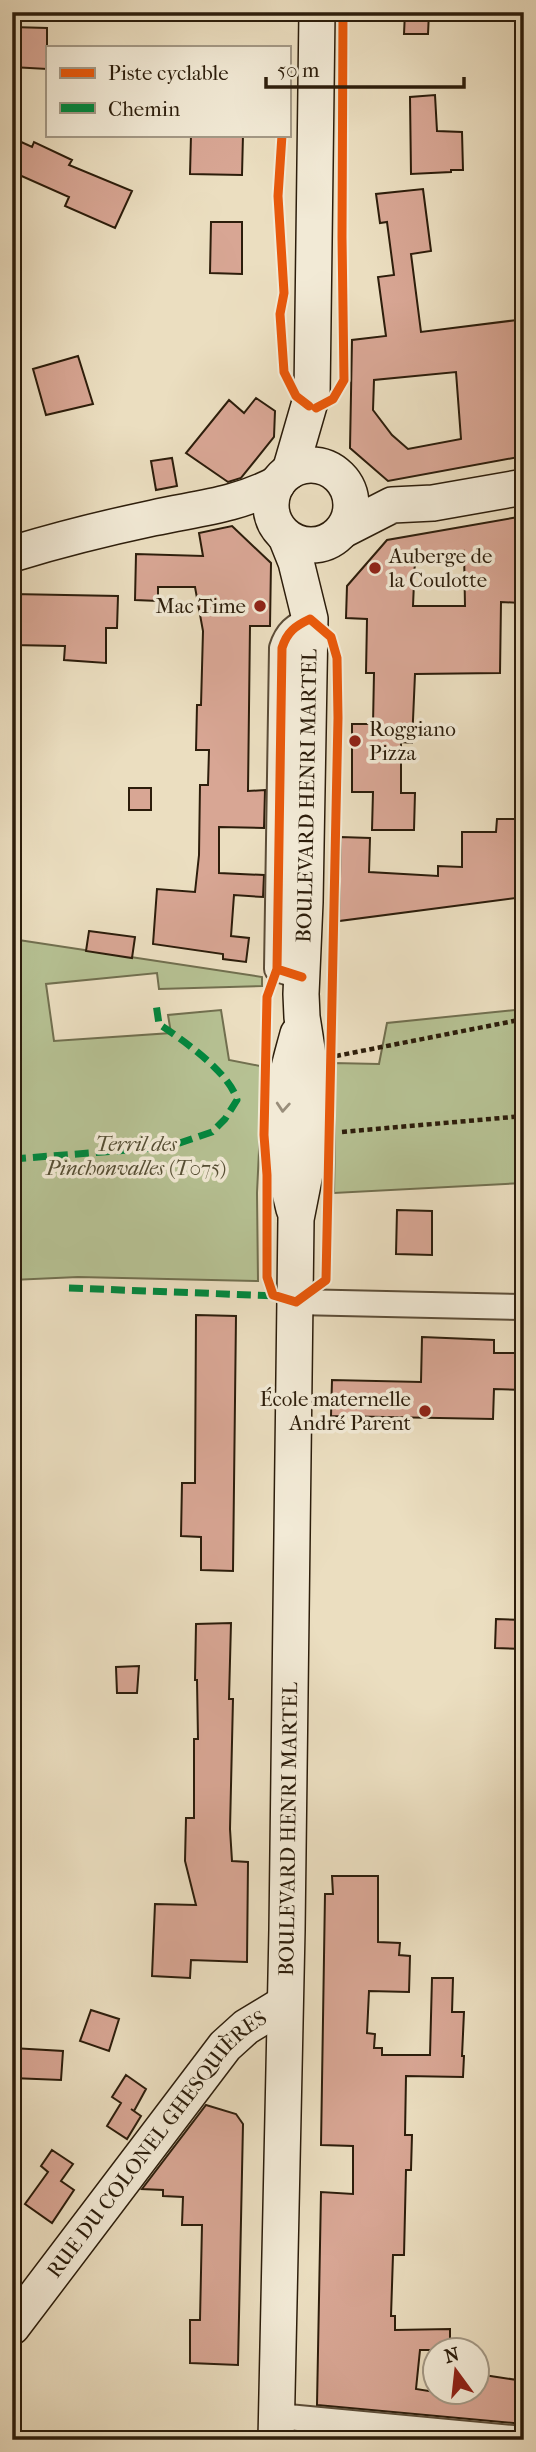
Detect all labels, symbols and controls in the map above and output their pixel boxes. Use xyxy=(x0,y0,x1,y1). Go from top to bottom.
legend xyxy=(46,46,290,136)
scale bar xyxy=(266,46,464,90)
text: 50 m xyxy=(277,58,320,82)
text: Piste cyclable xyxy=(108,61,229,85)
text: Chemin xyxy=(108,97,180,121)
place label: Auberge de la Coulotte xyxy=(388,544,492,592)
marker: Auberge de la Coulotte xyxy=(367,560,383,576)
place label: Mac Time xyxy=(156,594,246,618)
marker: Mac Time xyxy=(252,598,268,614)
street label: BOULEVARD HENRI MARTEL xyxy=(291,648,321,943)
place label: Roggiano Pizza xyxy=(369,717,456,765)
marker: Roggiano Pizza xyxy=(347,733,363,749)
one-way arrow xyxy=(276,1102,291,1113)
park label: Terril des Pinchonvalles (T075) xyxy=(45,1132,226,1180)
place label: École maternelle André Parent xyxy=(260,1387,411,1435)
marker: École maternelle André Parent xyxy=(417,1403,433,1419)
street label: BOULEVARD HENRI MARTEL xyxy=(274,1682,302,1976)
street label: RUE DU COLONEL GHESQUIÈRES xyxy=(42,2005,271,2282)
north arrow xyxy=(420,2336,490,2406)
text: N xyxy=(442,2343,462,2368)

